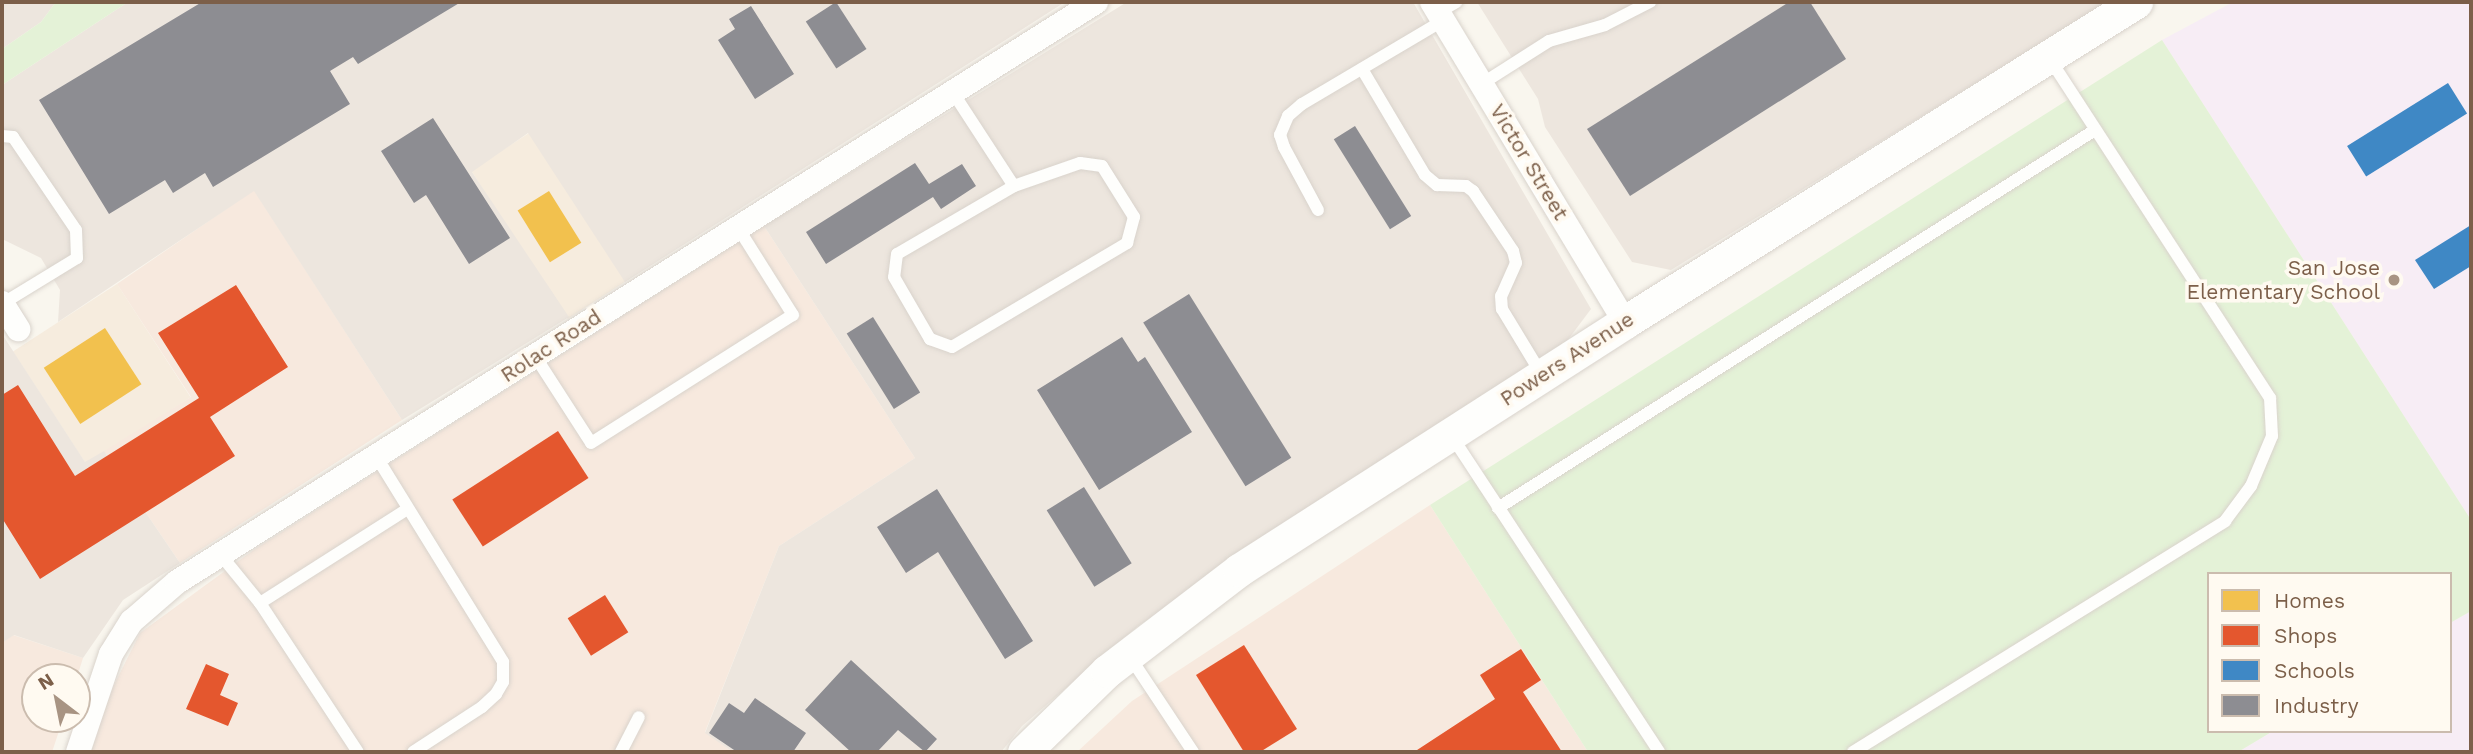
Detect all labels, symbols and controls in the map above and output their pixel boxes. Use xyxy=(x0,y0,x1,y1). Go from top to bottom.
street label: Victor Street xyxy=(1484,99,1574,225)
place label: San Jose Elementary School xyxy=(2186,255,2380,305)
marker: San Jose Elementary School xyxy=(2386,272,2402,288)
street label: Rolac Road xyxy=(496,304,606,388)
street label: Powers Avenue xyxy=(1495,306,1639,412)
legend xyxy=(2207,572,2452,733)
text: Homes xyxy=(2274,588,2345,613)
text: Shops xyxy=(2274,623,2337,648)
text: Schools xyxy=(2274,658,2355,683)
north arrow xyxy=(21,663,91,733)
text: N xyxy=(34,668,58,695)
text: Industry xyxy=(2274,693,2359,718)

